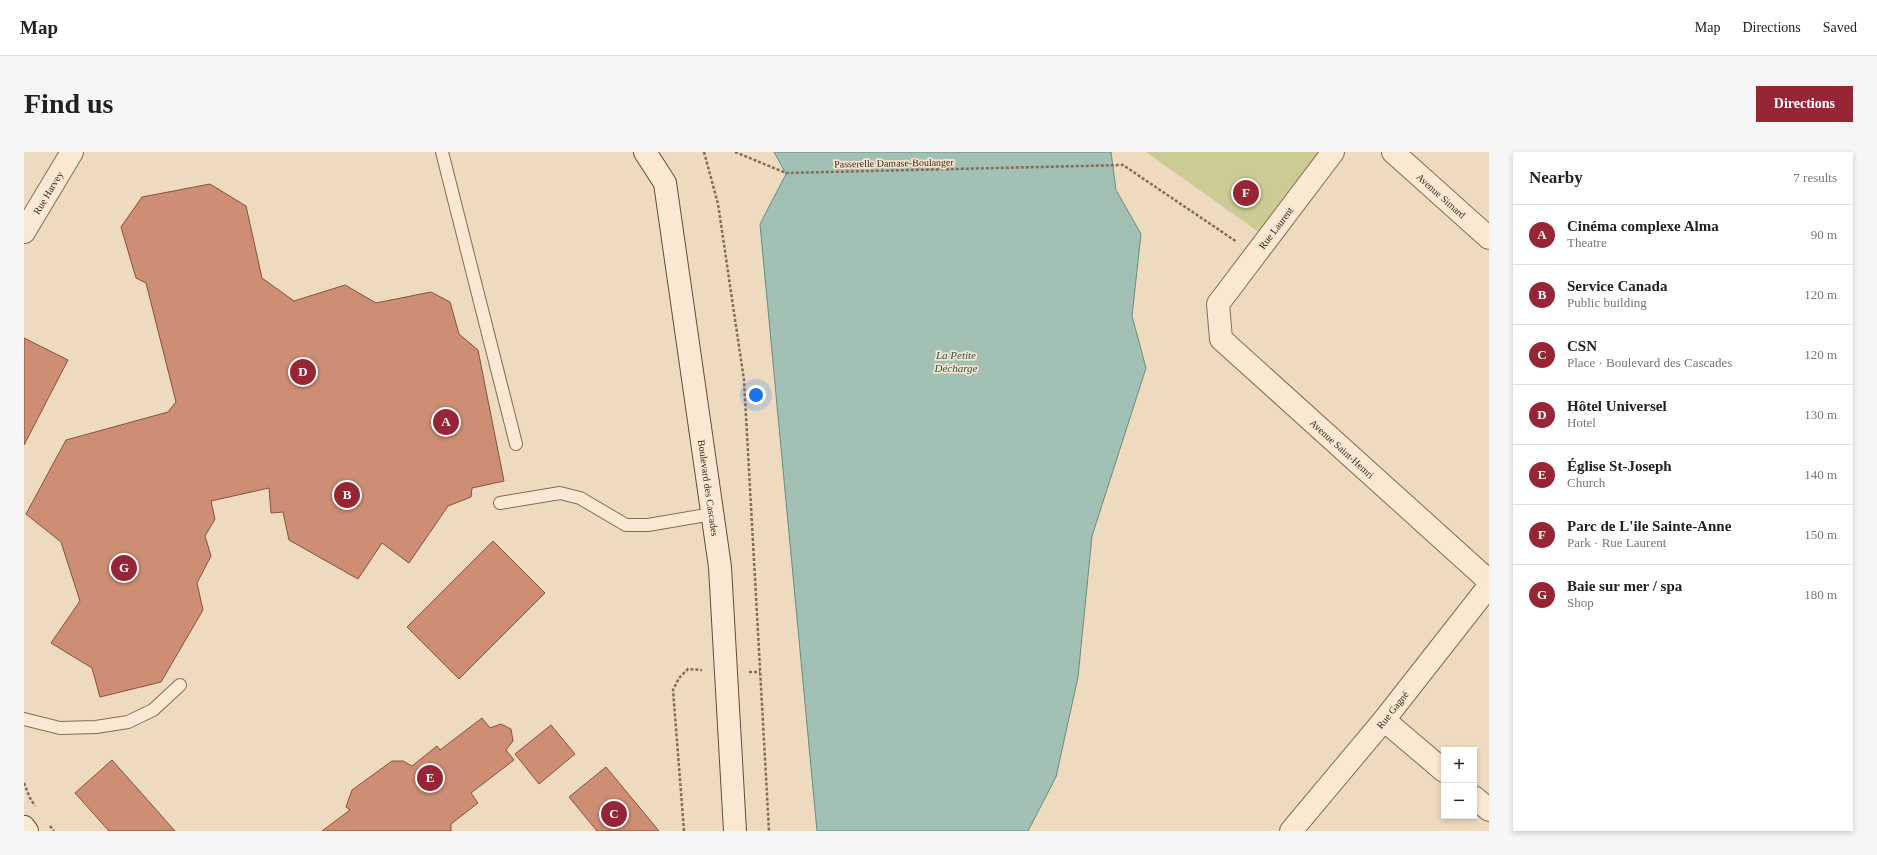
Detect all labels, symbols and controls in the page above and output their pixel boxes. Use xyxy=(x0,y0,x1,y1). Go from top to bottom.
text: Map xyxy=(20,17,58,38)
text: Map xyxy=(1695,20,1720,35)
text: Directions xyxy=(1742,20,1801,35)
text: Saved xyxy=(1823,20,1857,35)
button: Directions xyxy=(1756,86,1853,122)
text: Find us xyxy=(24,88,114,119)
street label: Passerelle Damase-Boulanger xyxy=(834,156,955,170)
text: Nearby xyxy=(1529,168,1583,187)
street label: Rue Harvey xyxy=(31,169,65,216)
text: 7 results xyxy=(1793,170,1837,185)
street label: Avenue Simard xyxy=(1415,171,1468,220)
pin: F xyxy=(1233,178,1259,208)
street label: Rue Laurent xyxy=(1257,205,1295,251)
text: Cinéma complexe Alma xyxy=(1567,218,1719,234)
text: A xyxy=(1537,227,1547,242)
text: 90 m xyxy=(1811,227,1837,242)
text: Theatre xyxy=(1567,235,1607,250)
text: Service Canada xyxy=(1567,278,1667,294)
text: B xyxy=(1538,287,1546,302)
text: 120 m xyxy=(1804,287,1837,302)
text: Public building xyxy=(1567,295,1647,310)
text: CSN xyxy=(1567,338,1597,354)
text: C xyxy=(1537,347,1547,362)
text: 120 m xyxy=(1804,347,1837,362)
water label: La Petite Décharge xyxy=(934,349,978,374)
text: Place · Boulevard des Cascades xyxy=(1567,355,1732,370)
pin: D xyxy=(290,357,316,387)
your location xyxy=(746,385,766,405)
text: Hôtel Universel xyxy=(1567,398,1667,414)
pin: A xyxy=(433,407,459,437)
text: D xyxy=(1537,407,1547,422)
text: 130 m xyxy=(1804,407,1837,422)
text: Hotel xyxy=(1567,415,1596,430)
street label: Avenue Saint-Hemri xyxy=(1308,417,1377,480)
street label: Boulevard des Cascades xyxy=(696,439,721,537)
text: Église St-Joseph xyxy=(1567,458,1672,474)
text: E xyxy=(1538,467,1546,482)
text: 140 m xyxy=(1804,467,1837,482)
text: Church xyxy=(1567,475,1605,490)
pin: B xyxy=(334,480,360,510)
text: Parc de L'ile Sainte-Anne xyxy=(1567,518,1731,534)
text: F xyxy=(1538,527,1546,542)
text: 150 m xyxy=(1804,527,1837,542)
text: Park · Rue Laurent xyxy=(1567,535,1666,550)
pin: G xyxy=(111,553,137,583)
text: Baie sur mer / spa xyxy=(1567,578,1682,594)
text: G xyxy=(1537,587,1547,602)
text: 180 m xyxy=(1804,587,1837,602)
text: Shop xyxy=(1567,595,1594,610)
street label: Rue Gagné xyxy=(1374,688,1411,731)
map controls xyxy=(1441,747,1477,819)
button: + xyxy=(1441,747,1477,783)
pin: E xyxy=(417,763,443,793)
button: − xyxy=(1441,783,1477,819)
pin: C xyxy=(601,799,627,829)

